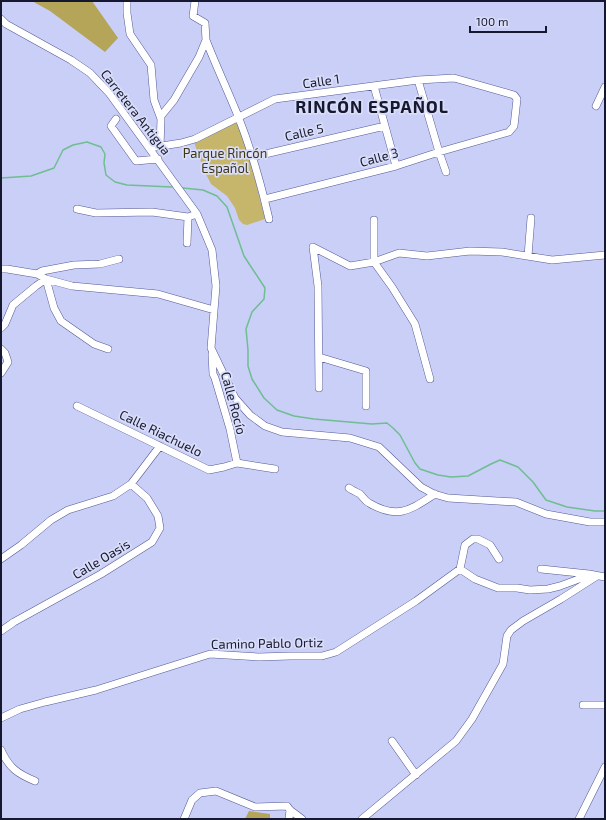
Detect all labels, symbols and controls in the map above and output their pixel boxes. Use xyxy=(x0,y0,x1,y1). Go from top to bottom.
scale bar xyxy=(470,8,546,34)
text: 100 m xyxy=(476,14,508,28)
street label: Carretera Antigua xyxy=(98,66,174,158)
street label: Calle 1 xyxy=(301,70,341,92)
district label: RINCÓN ESPAÑOL xyxy=(295,96,449,116)
street label: Calle 5 xyxy=(283,120,325,144)
street label: Calle 3 xyxy=(358,144,400,170)
park label: Parque Rincón Español xyxy=(183,145,267,176)
street label: Calle Rocío xyxy=(218,370,250,436)
street label: Calle Riachuelo xyxy=(117,406,205,460)
street label: Calle Oasis xyxy=(69,536,133,582)
street label: Camino Pablo Ortiz xyxy=(211,634,323,652)

